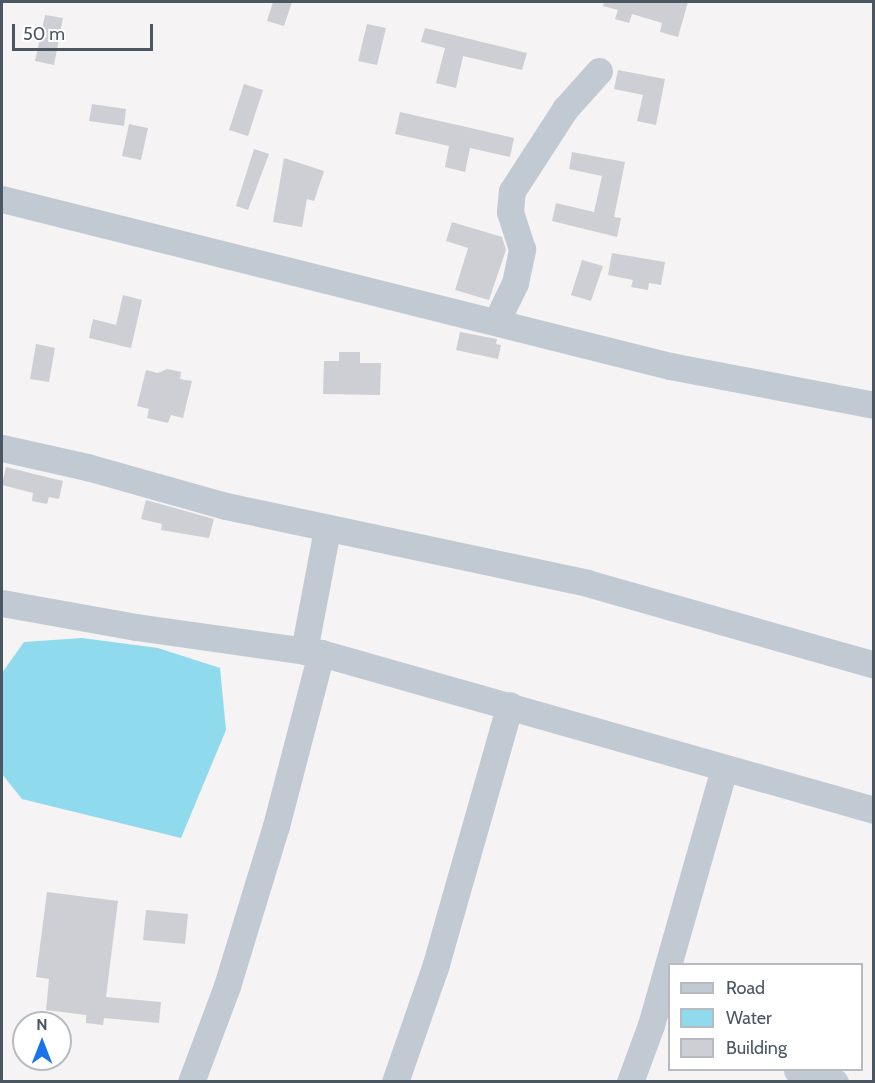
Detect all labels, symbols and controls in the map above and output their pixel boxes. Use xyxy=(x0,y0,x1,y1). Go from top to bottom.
scale bar xyxy=(15,12,156,50)
text: 50 m xyxy=(23,23,65,45)
legend xyxy=(668,963,863,1071)
text: Road xyxy=(726,977,765,999)
text: Water xyxy=(726,1007,772,1029)
north arrow xyxy=(12,1011,72,1071)
text: N xyxy=(36,1015,48,1034)
text: Building xyxy=(726,1037,787,1059)

